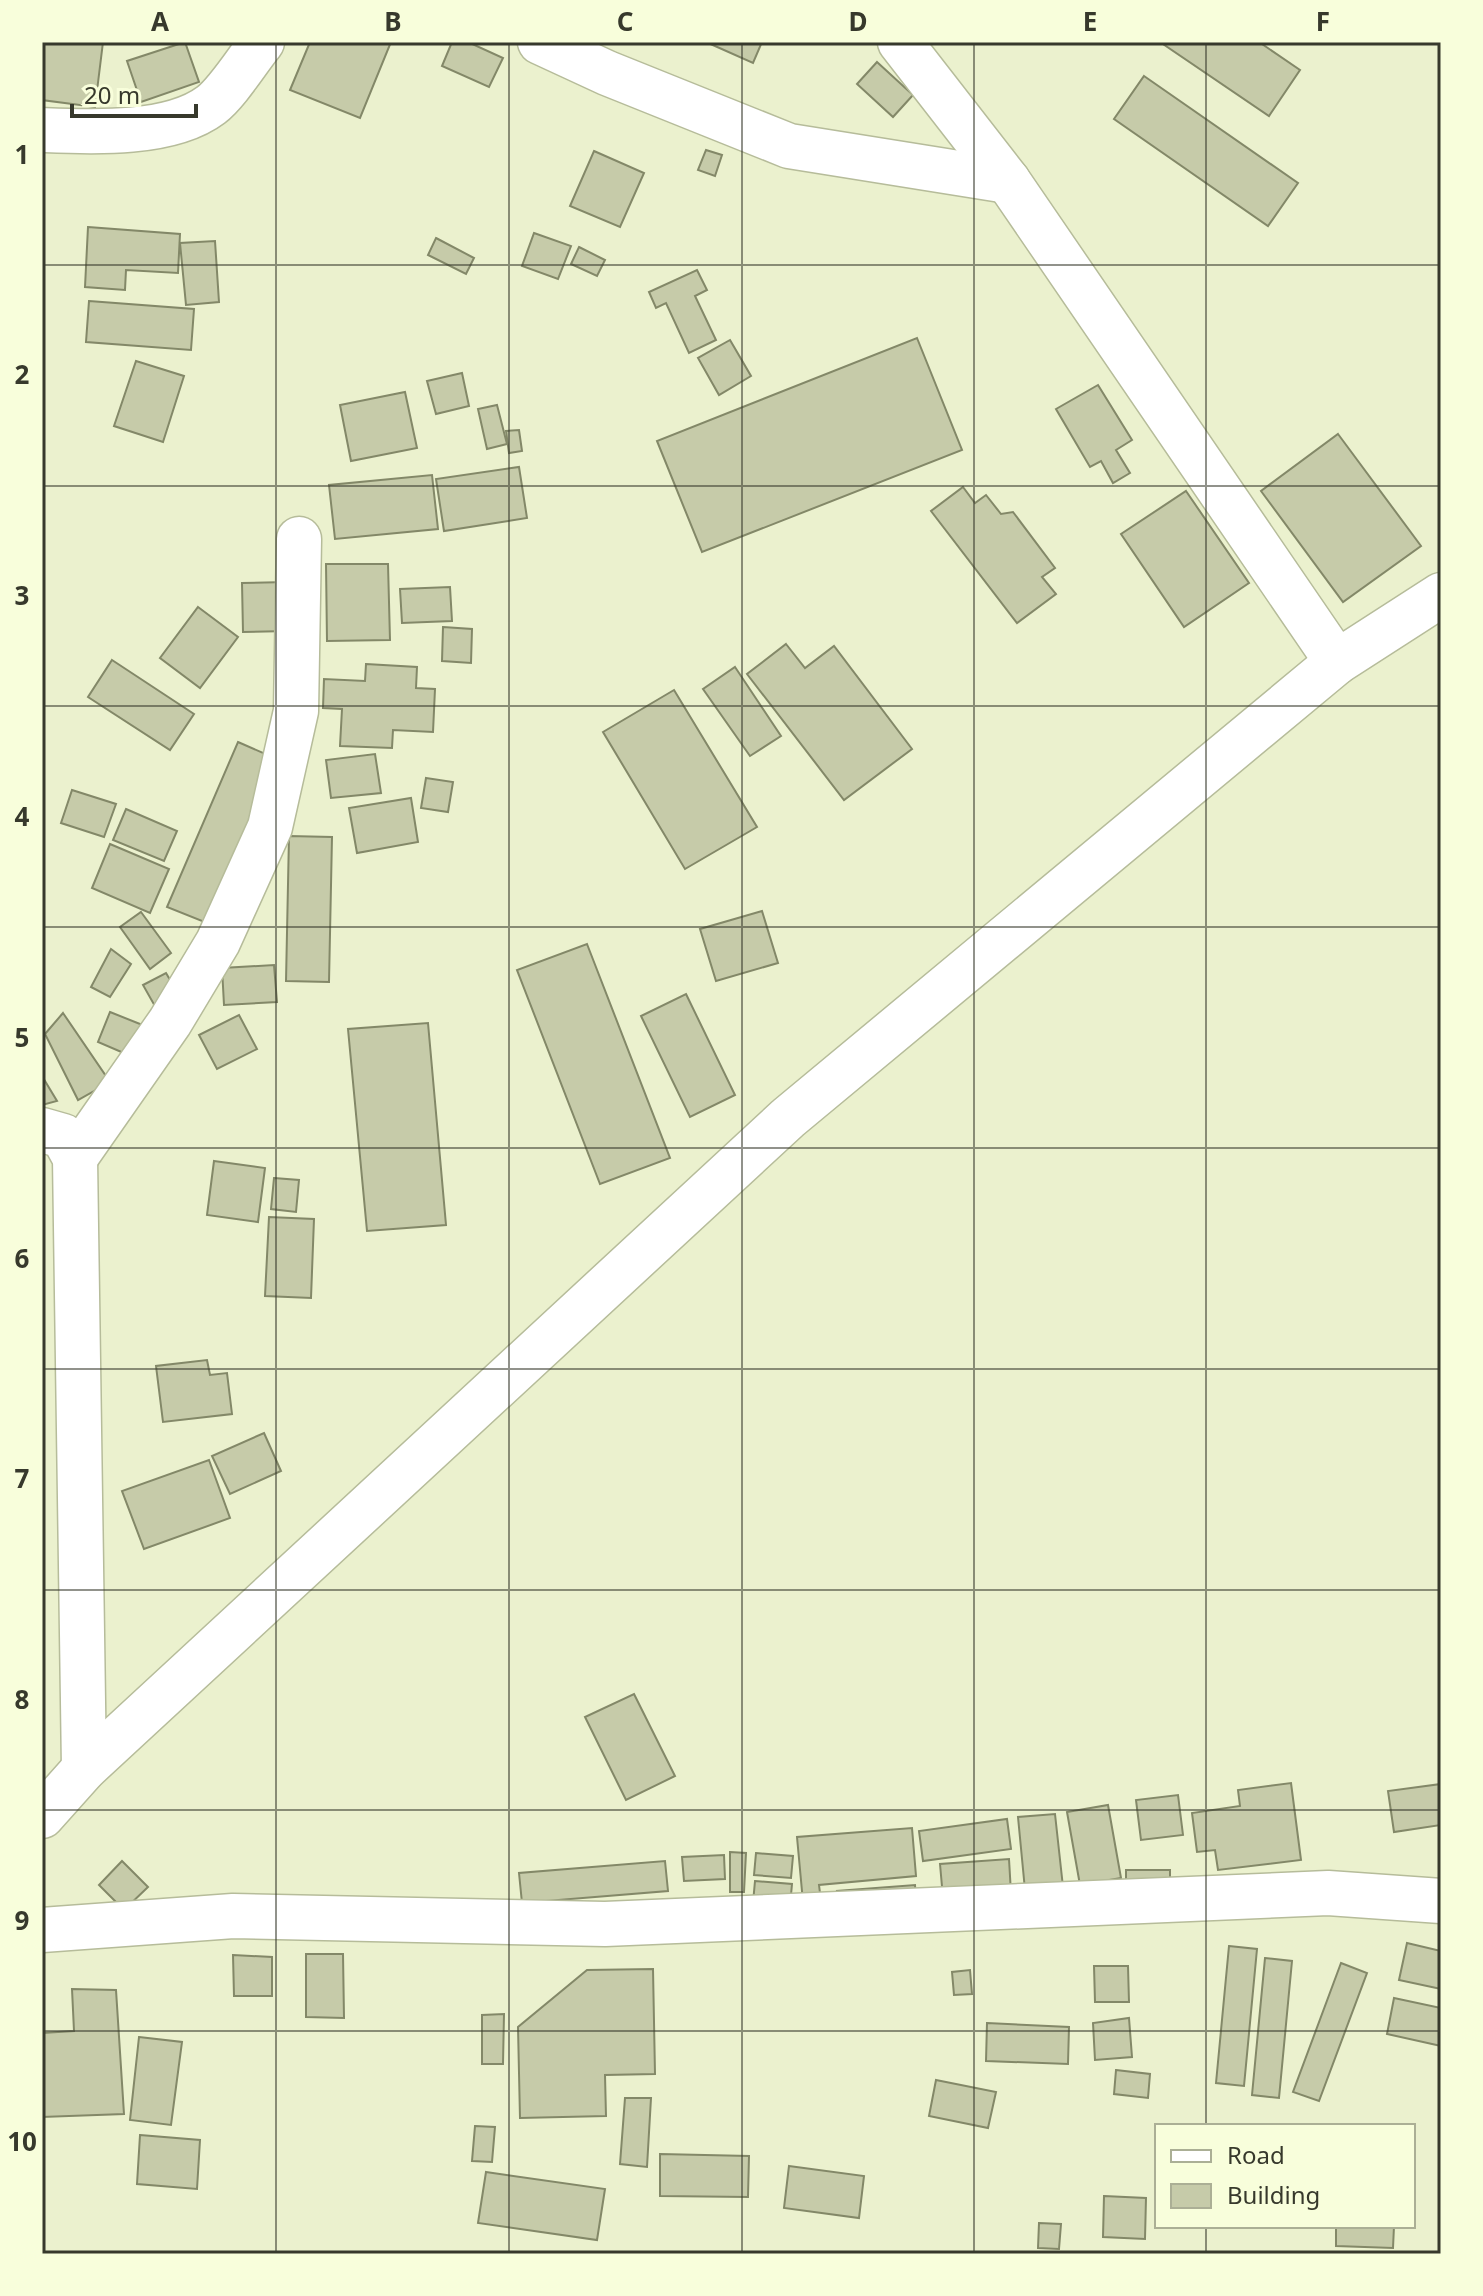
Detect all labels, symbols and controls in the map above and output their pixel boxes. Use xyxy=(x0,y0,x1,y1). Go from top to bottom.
text: A xyxy=(151,3,169,39)
text: B xyxy=(384,3,402,39)
text: C xyxy=(617,3,633,39)
text: D xyxy=(848,3,868,39)
text: E xyxy=(1083,3,1097,39)
text: F xyxy=(1316,3,1330,39)
scale bar xyxy=(72,68,196,118)
text: 20 m xyxy=(84,78,140,111)
text: 1 xyxy=(15,136,29,172)
text: 2 xyxy=(15,356,30,392)
text: 3 xyxy=(15,577,29,613)
text: 4 xyxy=(15,798,30,834)
text: 5 xyxy=(15,1019,29,1055)
text: 6 xyxy=(15,1240,30,1276)
text: 7 xyxy=(15,1460,30,1496)
text: 8 xyxy=(15,1681,29,1717)
text: 9 xyxy=(15,1902,29,1938)
text: 10 xyxy=(7,2123,37,2159)
legend xyxy=(1155,2124,1415,2228)
text: Road xyxy=(1227,2138,1285,2171)
text: Building xyxy=(1227,2178,1320,2211)

